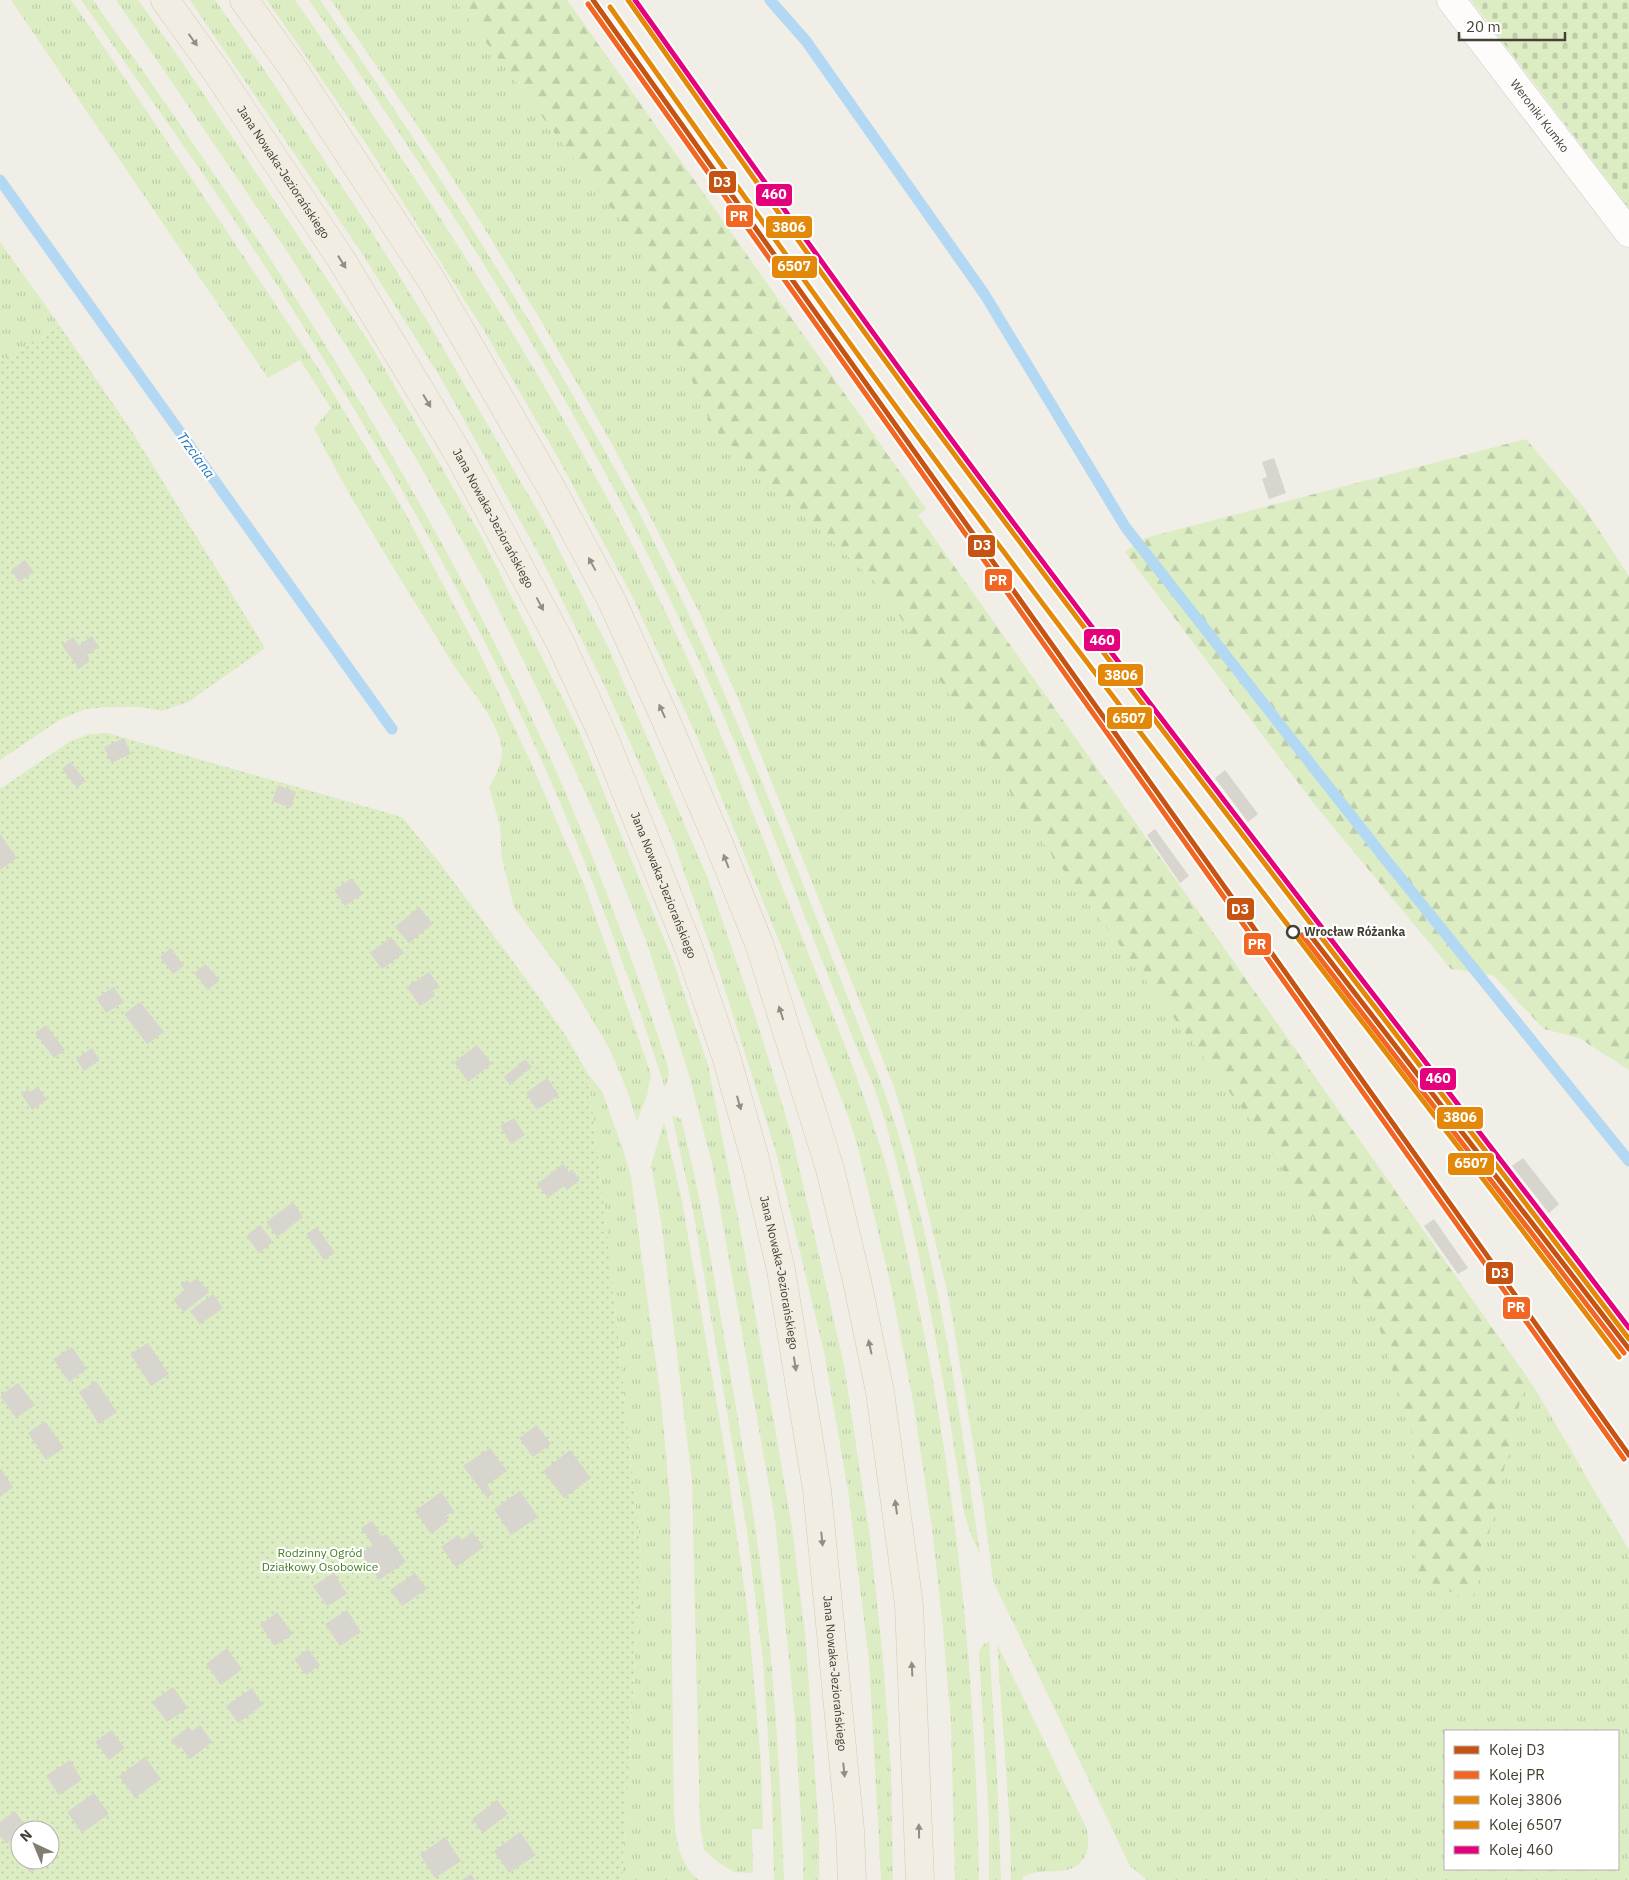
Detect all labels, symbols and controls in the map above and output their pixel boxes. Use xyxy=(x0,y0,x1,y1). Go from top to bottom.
scale bar xyxy=(1459,10,1565,42)
text: 20 m xyxy=(1466,17,1501,36)
one-way arrow xyxy=(188,33,198,47)
street label: Weroniki Kumko xyxy=(1507,76,1573,155)
street label: Jana Nowaka-Jeziorańskiego xyxy=(234,103,334,242)
line badge: D3 xyxy=(708,170,737,194)
text: D3 xyxy=(713,173,731,191)
line badge: 460 xyxy=(755,183,793,207)
text: 460 xyxy=(761,185,787,203)
line badge: PR xyxy=(725,204,754,228)
text: PR xyxy=(730,207,748,225)
line badge: 3806 xyxy=(765,215,813,239)
text: 3806 xyxy=(772,218,806,236)
one-way arrow xyxy=(337,255,347,269)
line badge: 6507 xyxy=(771,255,818,279)
text: 6507 xyxy=(777,257,811,275)
one-way arrow xyxy=(422,394,431,407)
water label: Trzciana xyxy=(173,428,219,482)
street label: Jana Nowaka-Jeziorańskiego xyxy=(450,445,538,591)
line badge: D3 xyxy=(967,534,996,558)
text: D3 xyxy=(973,536,991,554)
one-way arrow xyxy=(588,557,596,572)
line badge: PR xyxy=(984,568,1013,592)
text: PR xyxy=(989,571,1007,589)
one-way arrow xyxy=(536,596,544,611)
line badge: 460 xyxy=(1083,628,1121,652)
text: 460 xyxy=(1089,631,1115,649)
line badge: 3806 xyxy=(1097,663,1144,687)
text: 3806 xyxy=(1104,666,1138,684)
one-way arrow xyxy=(658,704,666,718)
line badge: 6507 xyxy=(1106,706,1153,730)
text: 6507 xyxy=(1112,709,1146,727)
street label: Jana Nowaka-Jeziorańskiego xyxy=(628,810,700,961)
one-way arrow xyxy=(722,853,729,868)
line badge: D3 xyxy=(1226,897,1255,921)
text: D3 xyxy=(1231,900,1249,918)
place label: Wrocław Różanka xyxy=(1304,924,1405,939)
marker: Wrocław Różanka xyxy=(1286,925,1300,939)
line badge: PR xyxy=(1243,932,1272,956)
text: PR xyxy=(1248,935,1266,953)
one-way arrow xyxy=(776,1006,784,1021)
line badge: 460 xyxy=(1419,1067,1457,1091)
text: 460 xyxy=(1425,1069,1451,1087)
one-way arrow xyxy=(736,1096,744,1111)
line badge: 3806 xyxy=(1436,1106,1484,1130)
text: 3806 xyxy=(1443,1108,1477,1126)
line badge: 6507 xyxy=(1447,1152,1495,1176)
text: 6507 xyxy=(1454,1154,1488,1172)
street label: Jana Nowaka-Jeziorańskiego xyxy=(757,1194,802,1351)
line badge: D3 xyxy=(1485,1261,1514,1285)
text: D3 xyxy=(1491,1264,1509,1282)
line badge: PR xyxy=(1502,1296,1531,1320)
text: PR xyxy=(1507,1298,1525,1316)
one-way arrow xyxy=(866,1339,874,1355)
one-way arrow xyxy=(791,1357,799,1373)
one-way arrow xyxy=(891,1499,899,1515)
one-way arrow xyxy=(818,1531,826,1547)
park label: Rodzinny Ogród Działkowy Osobowice xyxy=(262,1545,379,1574)
street label: Jana Nowaka-Jeziorańskiego xyxy=(820,1595,850,1752)
one-way arrow xyxy=(908,1661,916,1677)
legend xyxy=(1444,1730,1619,1870)
text: Kolej D3 xyxy=(1489,1740,1545,1759)
one-way arrow xyxy=(841,1762,849,1778)
text: Kolej PR xyxy=(1489,1765,1545,1784)
text: Kolej 3806 xyxy=(1489,1790,1562,1809)
text: Kolej 6507 xyxy=(1489,1815,1562,1834)
north arrow xyxy=(10,1820,60,1870)
one-way arrow xyxy=(914,1823,922,1839)
text: N xyxy=(16,1826,36,1846)
text: Kolej 460 xyxy=(1489,1840,1553,1859)

